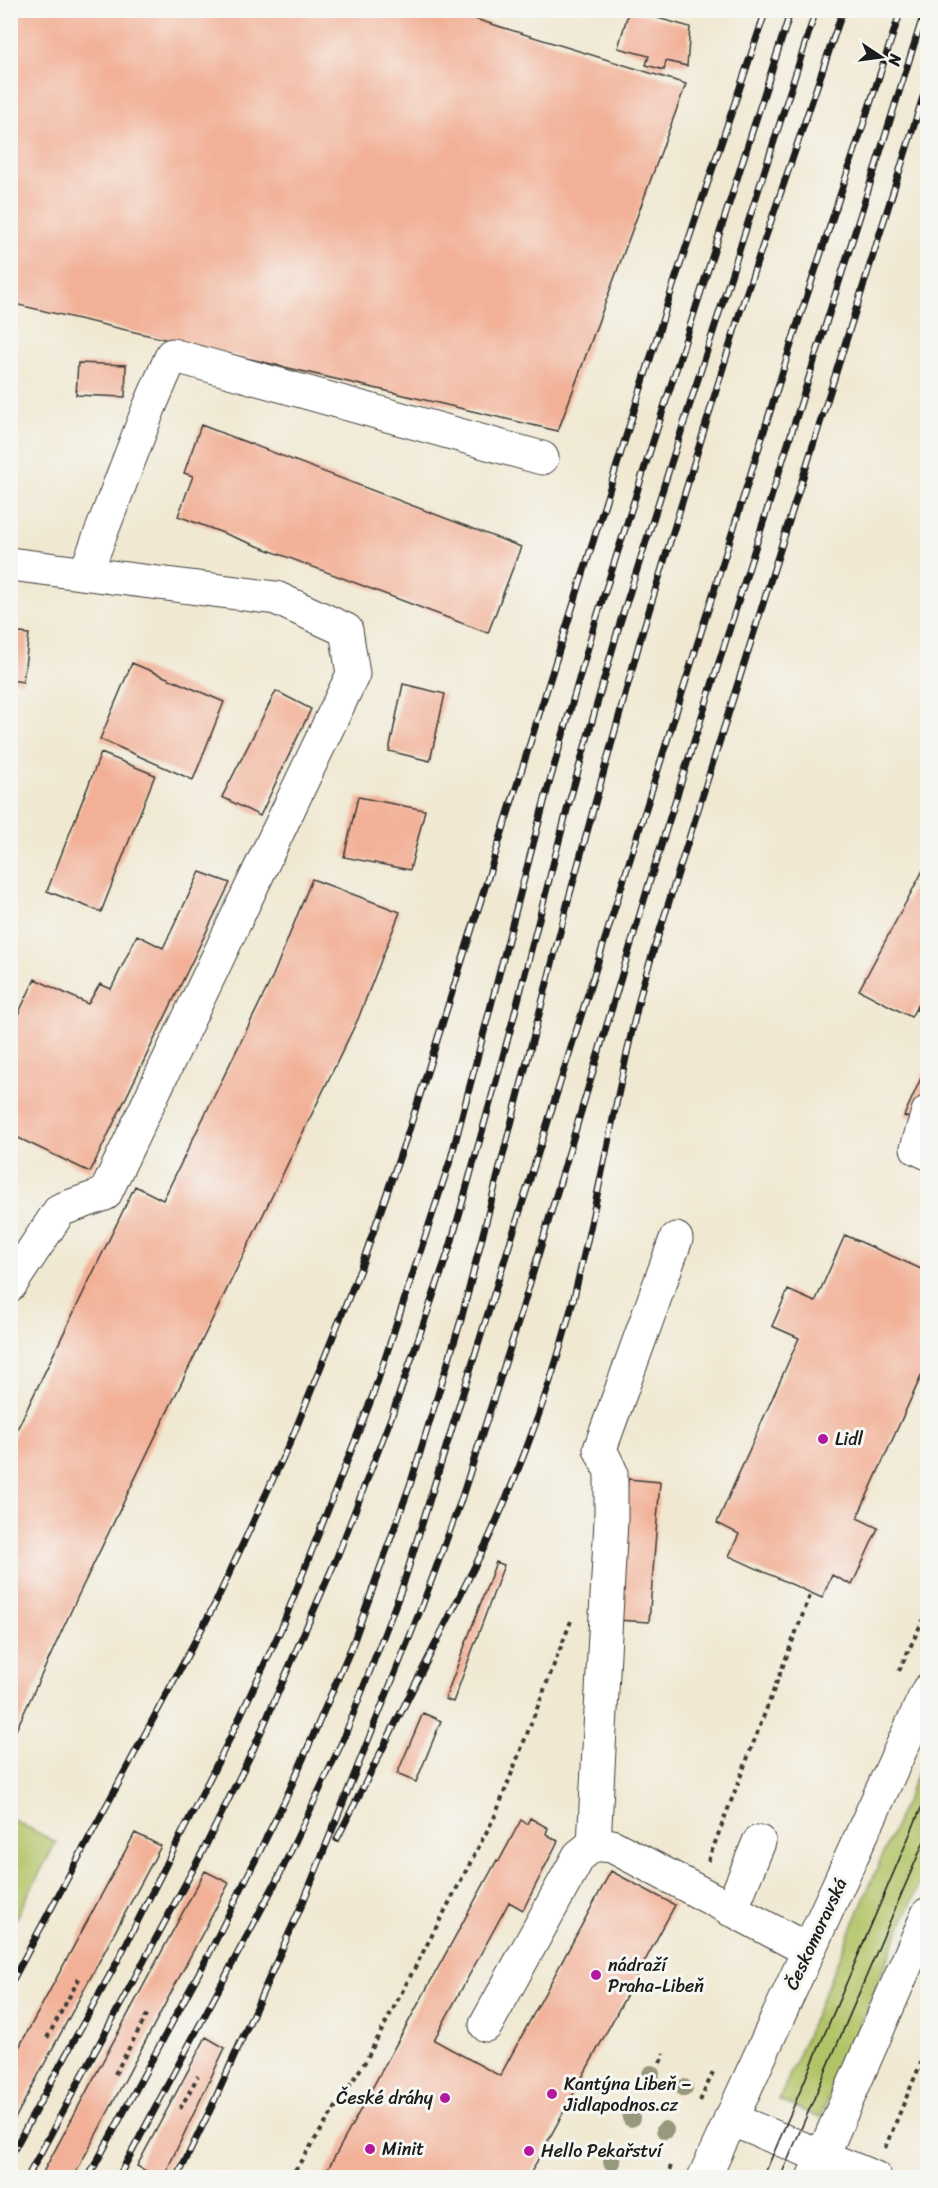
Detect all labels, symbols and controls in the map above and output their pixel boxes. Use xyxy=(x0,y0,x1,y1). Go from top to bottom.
north arrow xyxy=(851,27,911,87)
text: N xyxy=(880,51,911,70)
place label: Lidl xyxy=(835,1423,864,1455)
marker: Lidl xyxy=(816,1432,830,1446)
street label: Českomoravská xyxy=(776,1872,856,1996)
place label: nádraží Praha-Libeň xyxy=(608,1949,704,2002)
marker: nádraží Praha-Libeň xyxy=(589,1968,603,1982)
place label: Kantýna Libeň – Jidlapodnos.cz xyxy=(563,2068,691,2121)
place label: České dráhy xyxy=(336,2082,434,2114)
marker: Kantýna Libeň – Jidlapodnos.cz xyxy=(545,2087,559,2101)
marker: České dráhy xyxy=(438,2091,452,2105)
place label: Minit xyxy=(382,2133,424,2165)
place label: Hello Pekařství xyxy=(541,2135,664,2167)
marker: Minit xyxy=(363,2142,377,2156)
marker: Hello Pekařství xyxy=(522,2144,536,2158)

